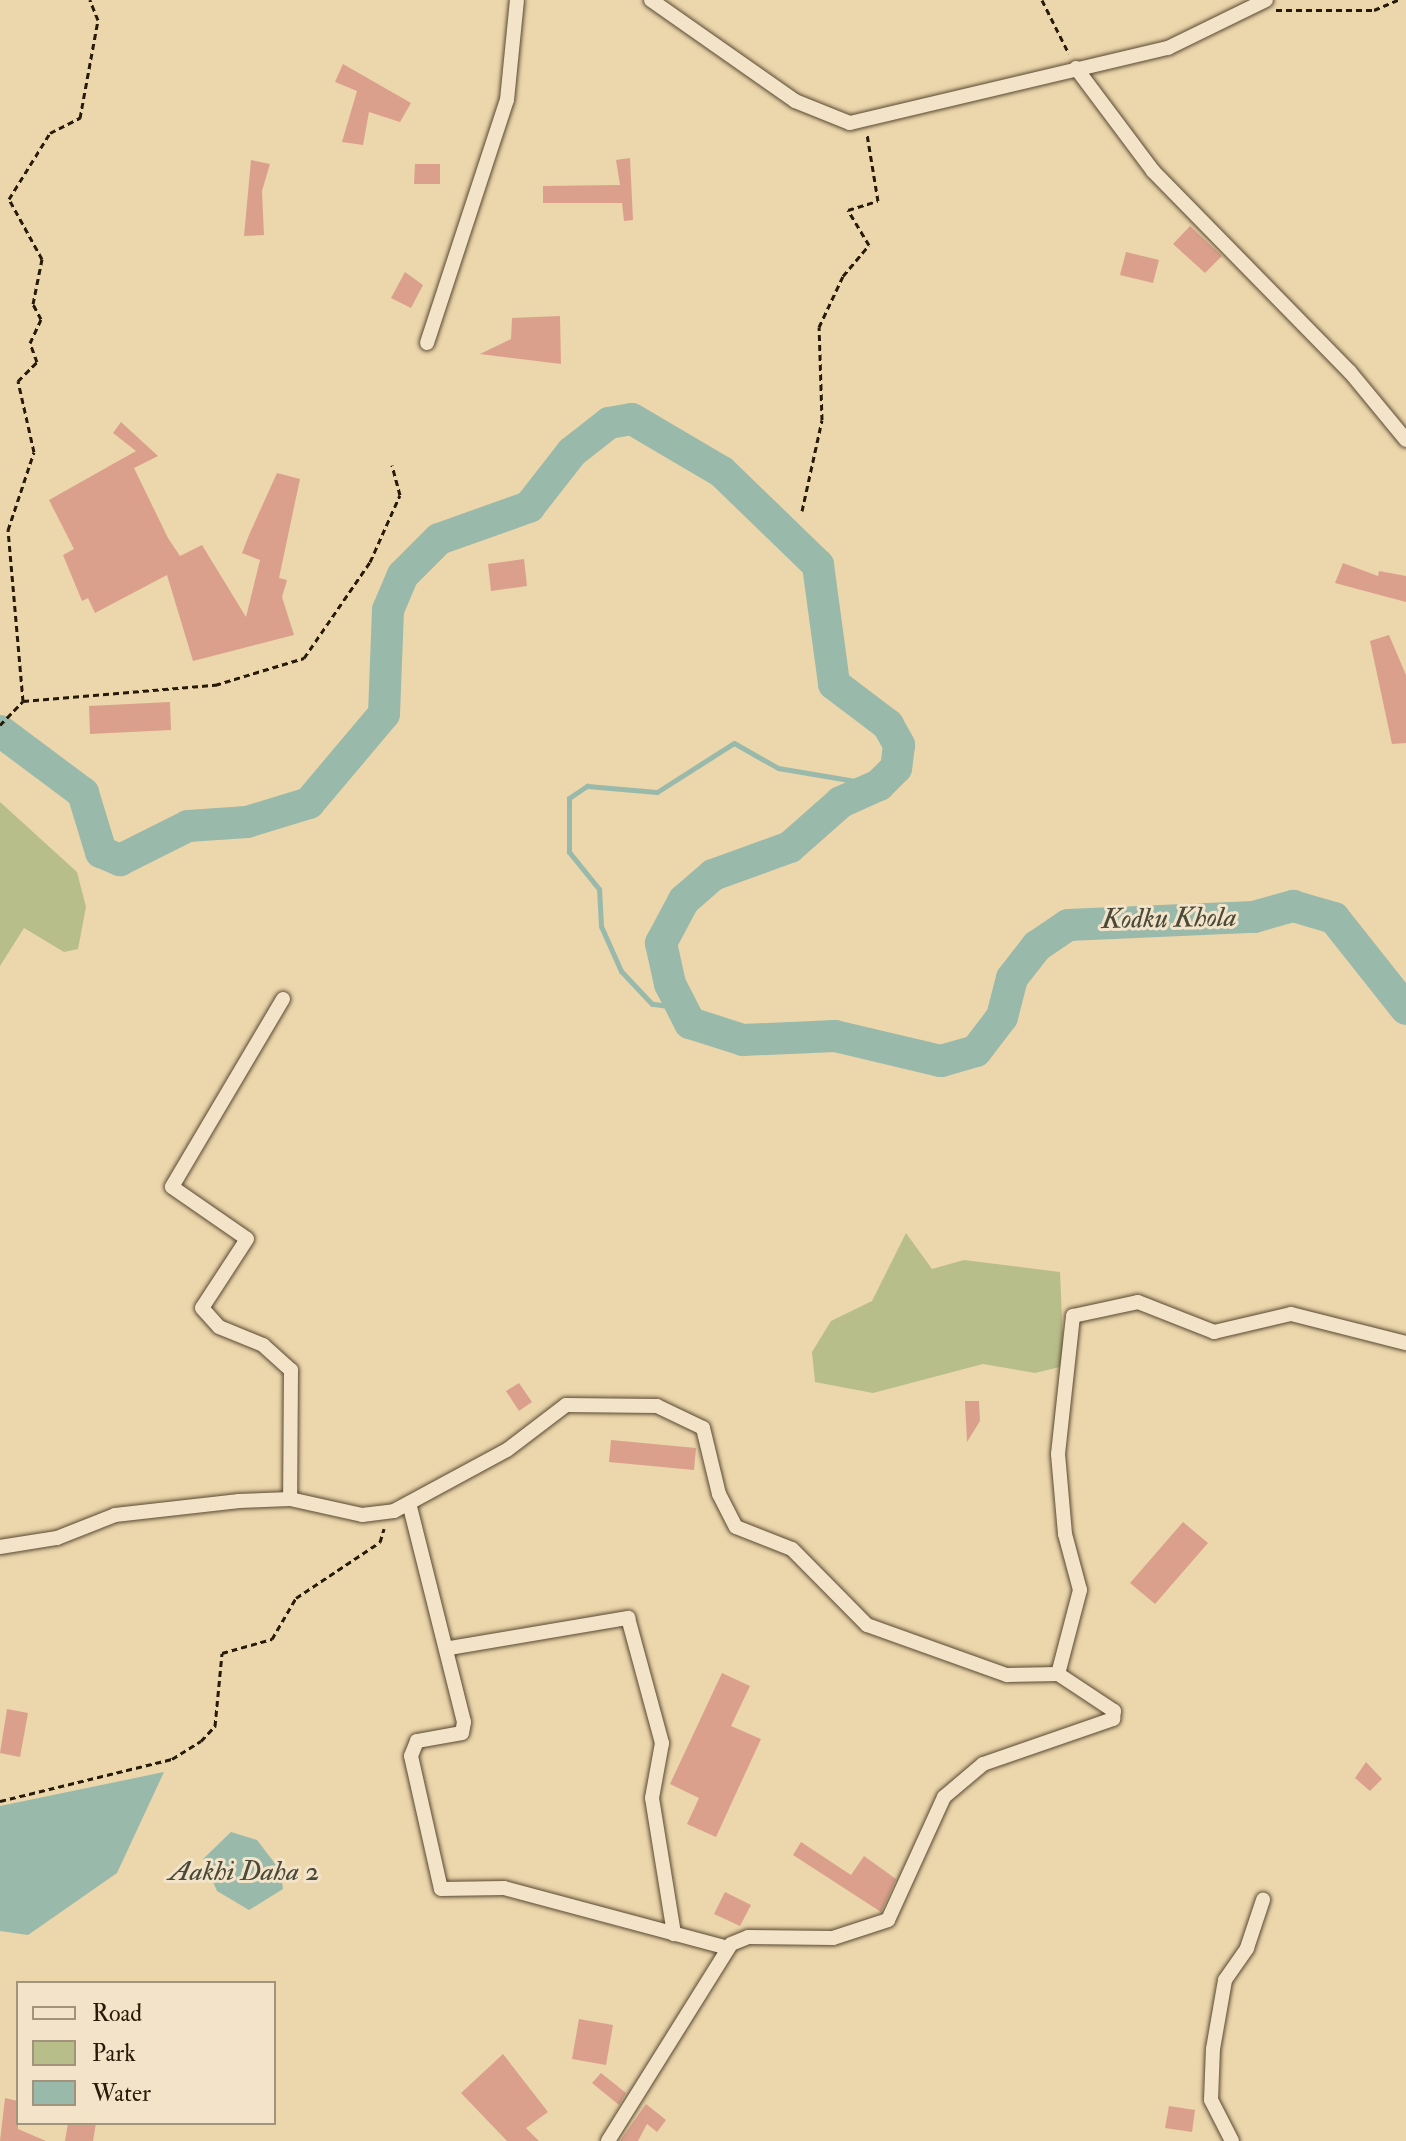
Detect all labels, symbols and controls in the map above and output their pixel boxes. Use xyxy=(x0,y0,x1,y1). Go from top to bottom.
water label: Kodku Khola xyxy=(1101,901,1237,937)
water label: Aakhi Daha 2 xyxy=(169,1855,319,1889)
legend xyxy=(16,1981,276,2125)
text: Road xyxy=(92,1998,142,2029)
text: Park xyxy=(92,2038,136,2069)
text: Water xyxy=(92,2078,151,2109)

